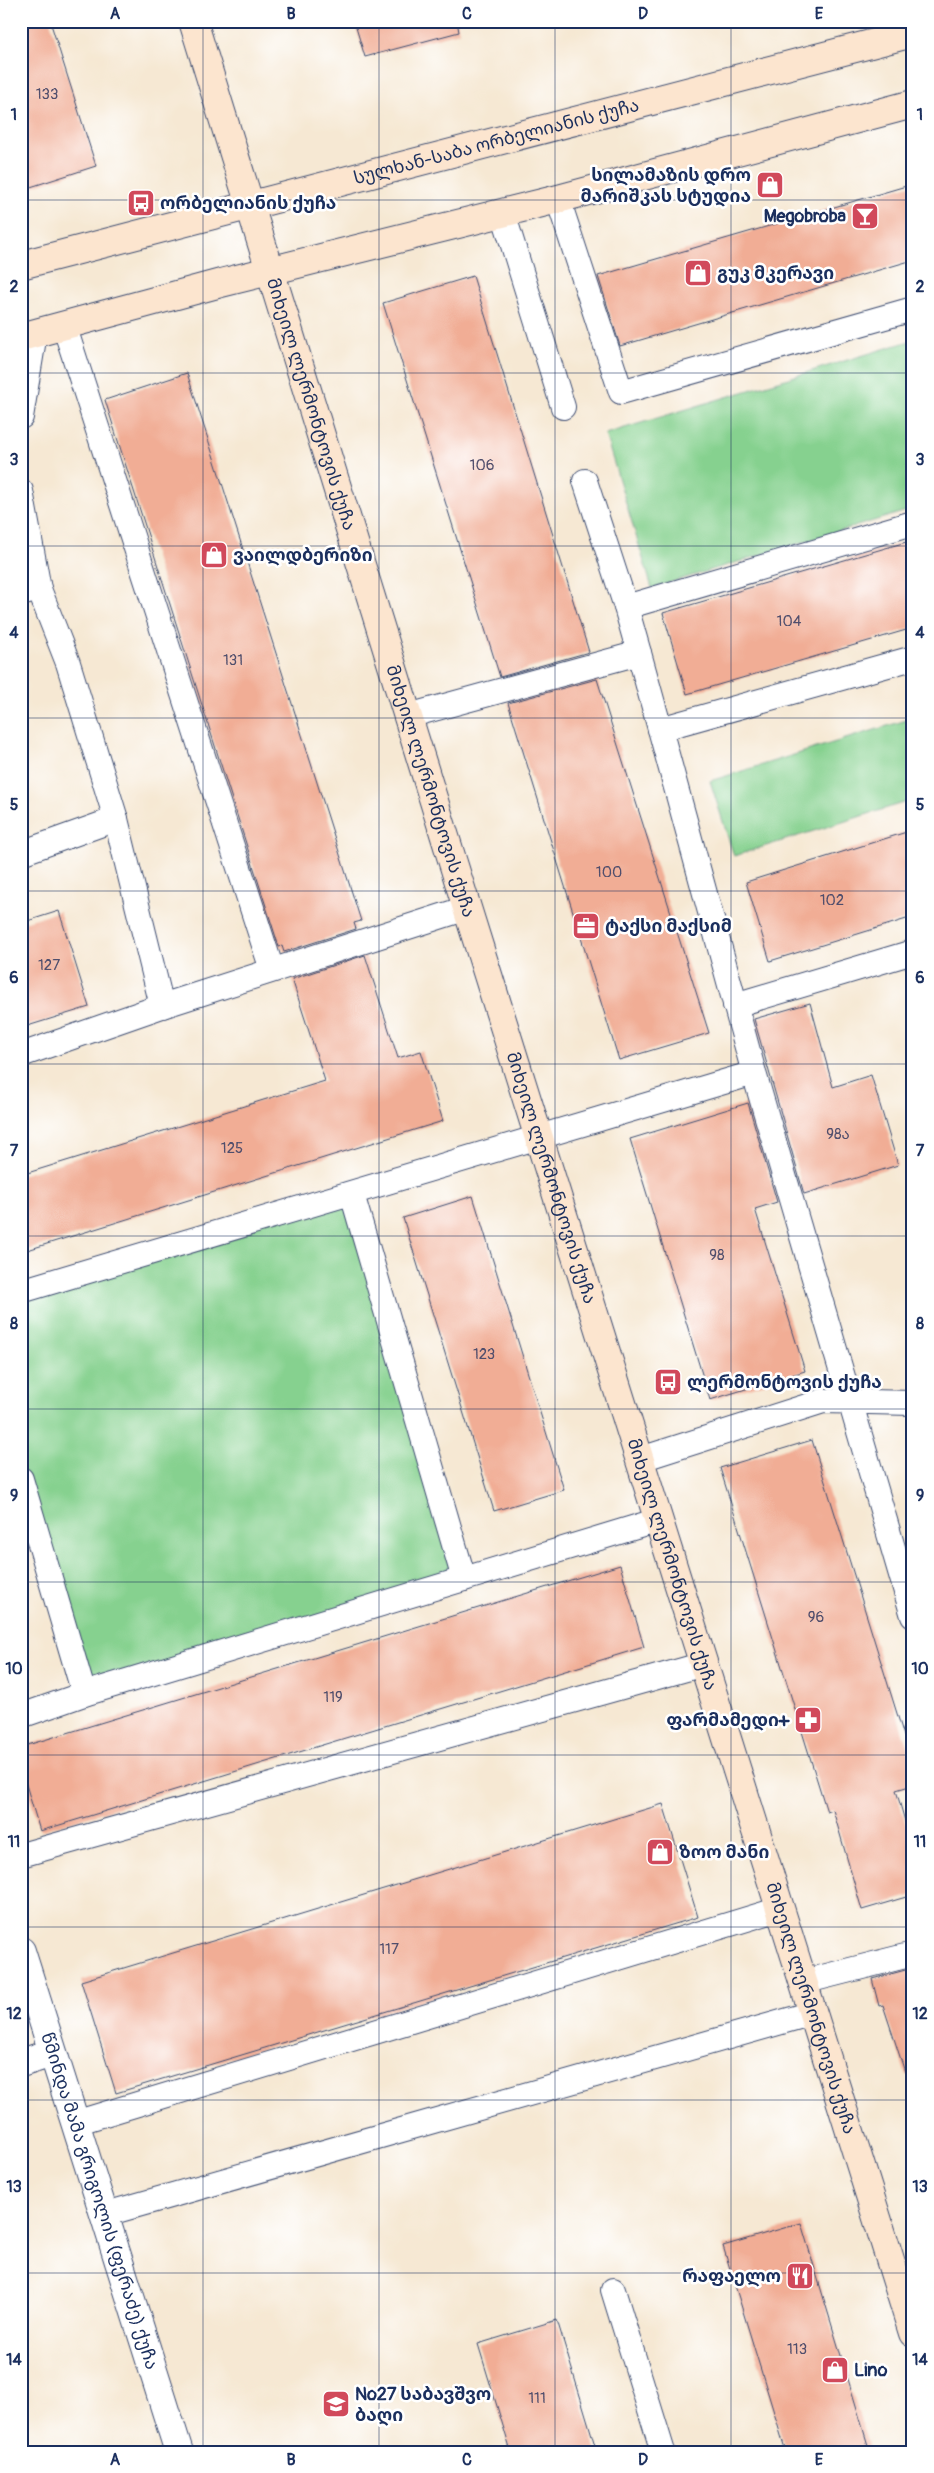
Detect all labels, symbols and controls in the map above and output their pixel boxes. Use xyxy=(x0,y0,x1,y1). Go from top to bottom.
text: A xyxy=(110,4,121,24)
text: B xyxy=(286,4,296,24)
text: C xyxy=(462,4,472,24)
text: D xyxy=(638,4,648,24)
text: E xyxy=(815,4,824,24)
house number: 133 xyxy=(36,85,58,104)
street label: სულხან-საბა ორბელიანის ქუჩა xyxy=(351,93,641,190)
text: 1 xyxy=(11,105,17,125)
text: 1 xyxy=(917,105,923,125)
place label: სილამაზის დრო მარიშკას სტუდია xyxy=(580,164,751,208)
shop icon: სილამაზის დრო მარიშკას სტუდია xyxy=(755,170,785,200)
bus stop icon: ორბელიანის ქუჩა xyxy=(126,188,156,218)
place label: ორბელიანის ქუჩა xyxy=(160,192,336,215)
bar icon: Megobroba xyxy=(850,201,880,231)
place label: Megobroba xyxy=(764,205,847,228)
shop icon: გუკ მკერავი xyxy=(683,258,713,288)
place label: გუკ მკერავი xyxy=(717,262,834,285)
street label: მიხეილ ლერმონტოვის ქუჩა xyxy=(262,275,361,533)
text: 2 xyxy=(10,277,19,297)
text: 2 xyxy=(916,277,925,297)
text: 3 xyxy=(10,450,19,470)
text: 3 xyxy=(916,450,925,470)
house number: 106 xyxy=(470,456,494,475)
shop icon: ვაილდბერიზი xyxy=(199,540,229,570)
place label: ვაილდბერიზი xyxy=(233,544,373,567)
house number: 104 xyxy=(777,612,802,631)
text: 4 xyxy=(9,623,19,643)
text: 4 xyxy=(915,623,925,643)
house number: 131 xyxy=(223,651,243,670)
street label: მიხეილ ლერმონტოვის ქუჩა xyxy=(381,662,481,920)
text: 5 xyxy=(10,795,19,815)
text: 5 xyxy=(916,795,925,815)
house number: 100 xyxy=(596,863,622,882)
house number: 102 xyxy=(820,891,844,910)
office icon: ტაქსი მაქსიმ xyxy=(571,911,601,941)
place label: ტაქსი მაქსიმ xyxy=(605,915,732,938)
house number: 127 xyxy=(38,956,60,975)
text: 6 xyxy=(9,968,19,988)
text: 6 xyxy=(915,968,925,988)
street label: მიხეილ ლერმონტოვის ქუჩა xyxy=(501,1049,602,1307)
house number: 98ა xyxy=(826,1125,850,1144)
house number: 125 xyxy=(221,1139,243,1158)
text: 7 xyxy=(10,1141,19,1161)
text: 7 xyxy=(916,1141,925,1161)
house number: 98 xyxy=(709,1246,725,1265)
text: 8 xyxy=(10,1314,18,1334)
text: 8 xyxy=(916,1314,924,1334)
house number: 123 xyxy=(473,1345,495,1364)
bus stop icon: ლერმონტოვის ქუჩა xyxy=(653,1367,683,1397)
place label: ლერმონტოვის ქუჩა xyxy=(687,1371,882,1394)
street label: მიხეილ ლერმონტოვის ქუჩა xyxy=(622,1435,723,1693)
text: 9 xyxy=(10,1486,18,1506)
text: 9 xyxy=(916,1486,924,1506)
house number: 96 xyxy=(808,1608,824,1627)
text: 10 xyxy=(5,1659,23,1679)
text: 10 xyxy=(911,1659,929,1679)
house number: 119 xyxy=(323,1688,343,1707)
pharmacy icon: ფარმამედი+ xyxy=(793,1705,823,1735)
place label: ფარმამედი+ xyxy=(666,1709,791,1732)
text: 11 xyxy=(8,1832,20,1852)
text: 11 xyxy=(914,1832,926,1852)
shop icon: ზოო მანი xyxy=(645,1837,675,1867)
place label: ზოო მანი xyxy=(679,1841,769,1864)
street label: მიხეილ ლერმონტოვის ქუჩა xyxy=(761,1879,862,2137)
house number: 117 xyxy=(379,1940,399,1959)
text: 12 xyxy=(6,2004,22,2024)
text: 12 xyxy=(912,2004,928,2024)
street label: წმინდა მამა გრიგოლის (ფერაძე) ქუჩა xyxy=(36,2029,164,2372)
text: 13 xyxy=(6,2177,22,2197)
text: 13 xyxy=(912,2177,928,2197)
restaurant icon: რაფაელო xyxy=(785,2261,815,2291)
place label: რაფაელო xyxy=(682,2265,781,2288)
house number: 113 xyxy=(787,2340,807,2359)
text: 14 xyxy=(6,2350,22,2370)
text: 14 xyxy=(912,2350,928,2370)
shop icon: Lino xyxy=(820,2355,850,2385)
place label: Lino xyxy=(854,2359,888,2382)
place label: №27 საბავშვო ბაღი xyxy=(355,2383,491,2427)
school or university icon: №27 საბავშვო ბაღი xyxy=(321,2389,351,2419)
house number: 111 xyxy=(528,2389,546,2408)
text: A xyxy=(110,2450,121,2470)
text: B xyxy=(286,2450,296,2470)
text: C xyxy=(462,2450,472,2470)
text: D xyxy=(638,2450,648,2470)
text: E xyxy=(815,2450,824,2470)

